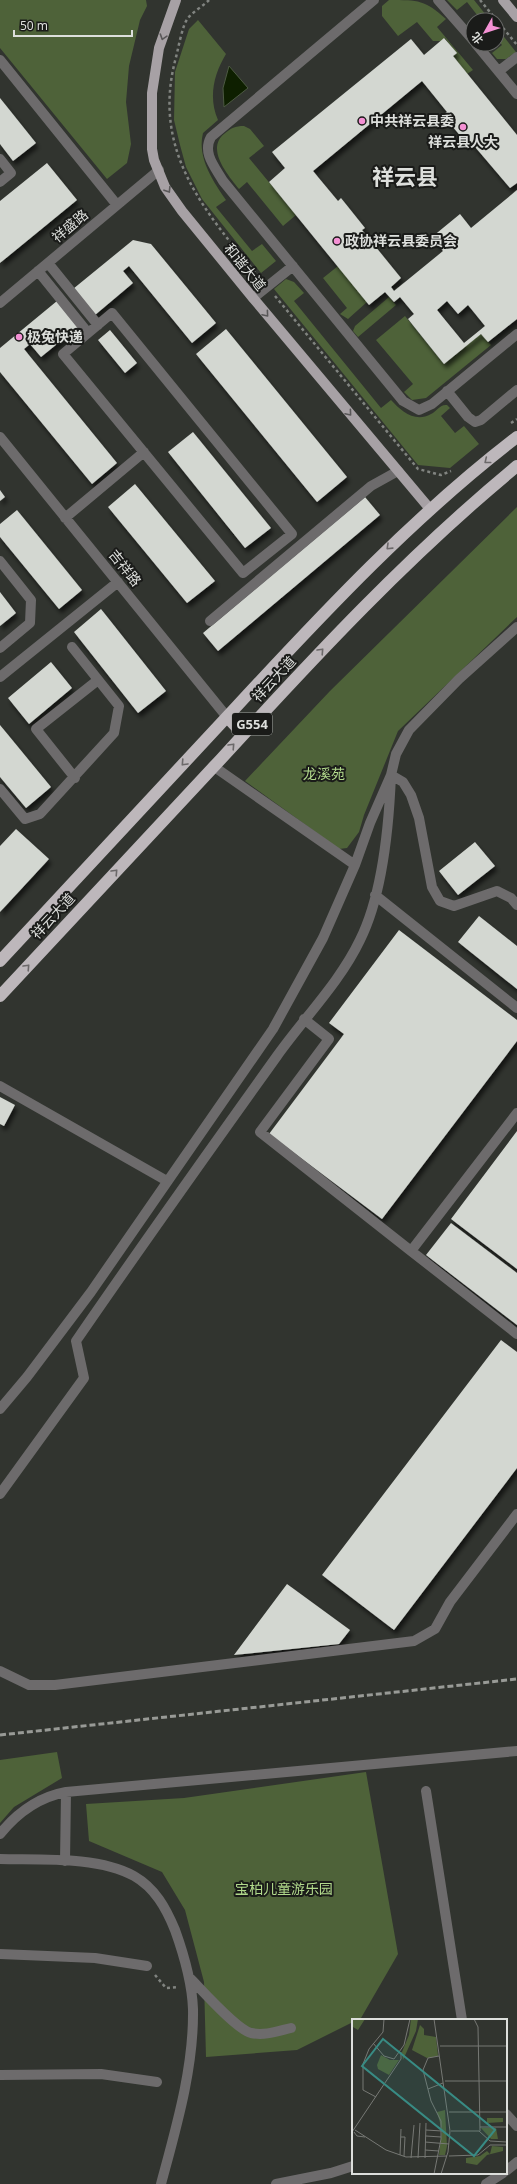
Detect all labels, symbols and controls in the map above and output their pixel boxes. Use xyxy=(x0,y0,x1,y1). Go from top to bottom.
scale bar xyxy=(14,12,132,38)
north arrow xyxy=(465,12,505,52)
text: 50 m xyxy=(20,17,48,34)
text: 北 xyxy=(468,30,486,48)
one-way arrow xyxy=(159,33,168,40)
place label: 中共祥云县委 xyxy=(370,111,454,130)
marker: 中共祥云县委 xyxy=(357,116,367,126)
marker: 祥云县人大 xyxy=(458,122,468,132)
place label: 祥云县人大 xyxy=(428,132,498,151)
district label: 祥云县 xyxy=(372,161,438,191)
one-way arrow xyxy=(163,186,170,193)
street label: 祥盛路 xyxy=(47,205,92,246)
place label: 政协祥云县委员会 xyxy=(345,231,457,250)
marker: 政协祥云县委员会 xyxy=(332,236,342,246)
street label: 和谐大道 xyxy=(220,239,270,294)
one-way arrow xyxy=(261,309,268,317)
place label: 极兔快递 xyxy=(27,327,83,346)
marker: 极兔快递 xyxy=(14,332,24,342)
one-way arrow xyxy=(345,409,352,416)
one-way arrow xyxy=(484,456,491,463)
one-way arrow xyxy=(386,543,394,550)
street label: 吉祥路 xyxy=(105,545,146,590)
one-way arrow xyxy=(316,648,324,656)
street label: 祥云大道 xyxy=(248,652,300,706)
road number: G554 xyxy=(232,713,272,735)
one-way arrow xyxy=(228,743,235,751)
one-way arrow xyxy=(182,759,189,766)
park label: 龙溪苑 xyxy=(303,764,345,783)
one-way arrow xyxy=(110,869,118,877)
street label: 祥云大道 xyxy=(27,889,79,943)
one-way arrow xyxy=(22,964,29,972)
park label: 宝柏儿童游乐园 xyxy=(235,1879,333,1898)
inset map xyxy=(352,2019,507,2174)

